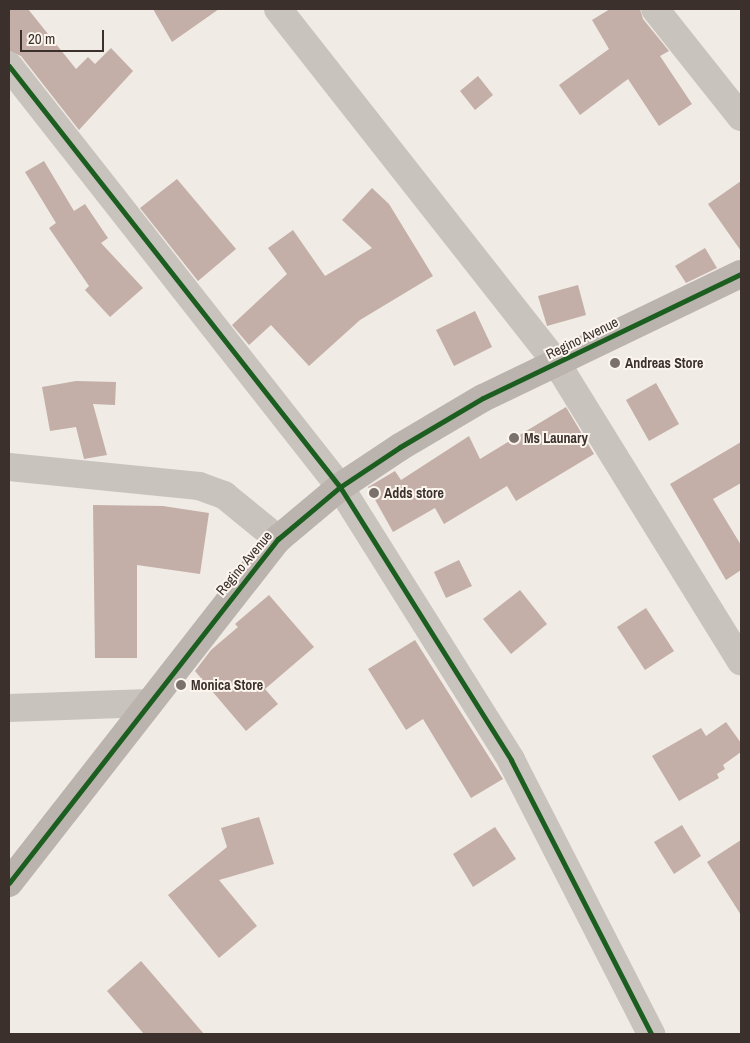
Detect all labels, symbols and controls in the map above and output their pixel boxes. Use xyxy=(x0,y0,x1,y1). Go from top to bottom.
scale bar xyxy=(22,20,106,52)
text: 20 m xyxy=(28,28,55,49)
street label: Regino Avenue xyxy=(543,313,621,363)
place label: Andreas Store xyxy=(625,355,703,371)
marker: Andreas Store xyxy=(609,357,621,369)
place label: Ms Launary xyxy=(524,430,588,446)
marker: Ms Launary xyxy=(508,432,520,444)
place label: Adds store xyxy=(384,485,444,501)
marker: Adds store xyxy=(368,487,380,499)
street label: Regino Avenue xyxy=(212,527,276,599)
place label: Monica Store xyxy=(191,677,263,693)
marker: Monica Store xyxy=(175,679,187,691)

